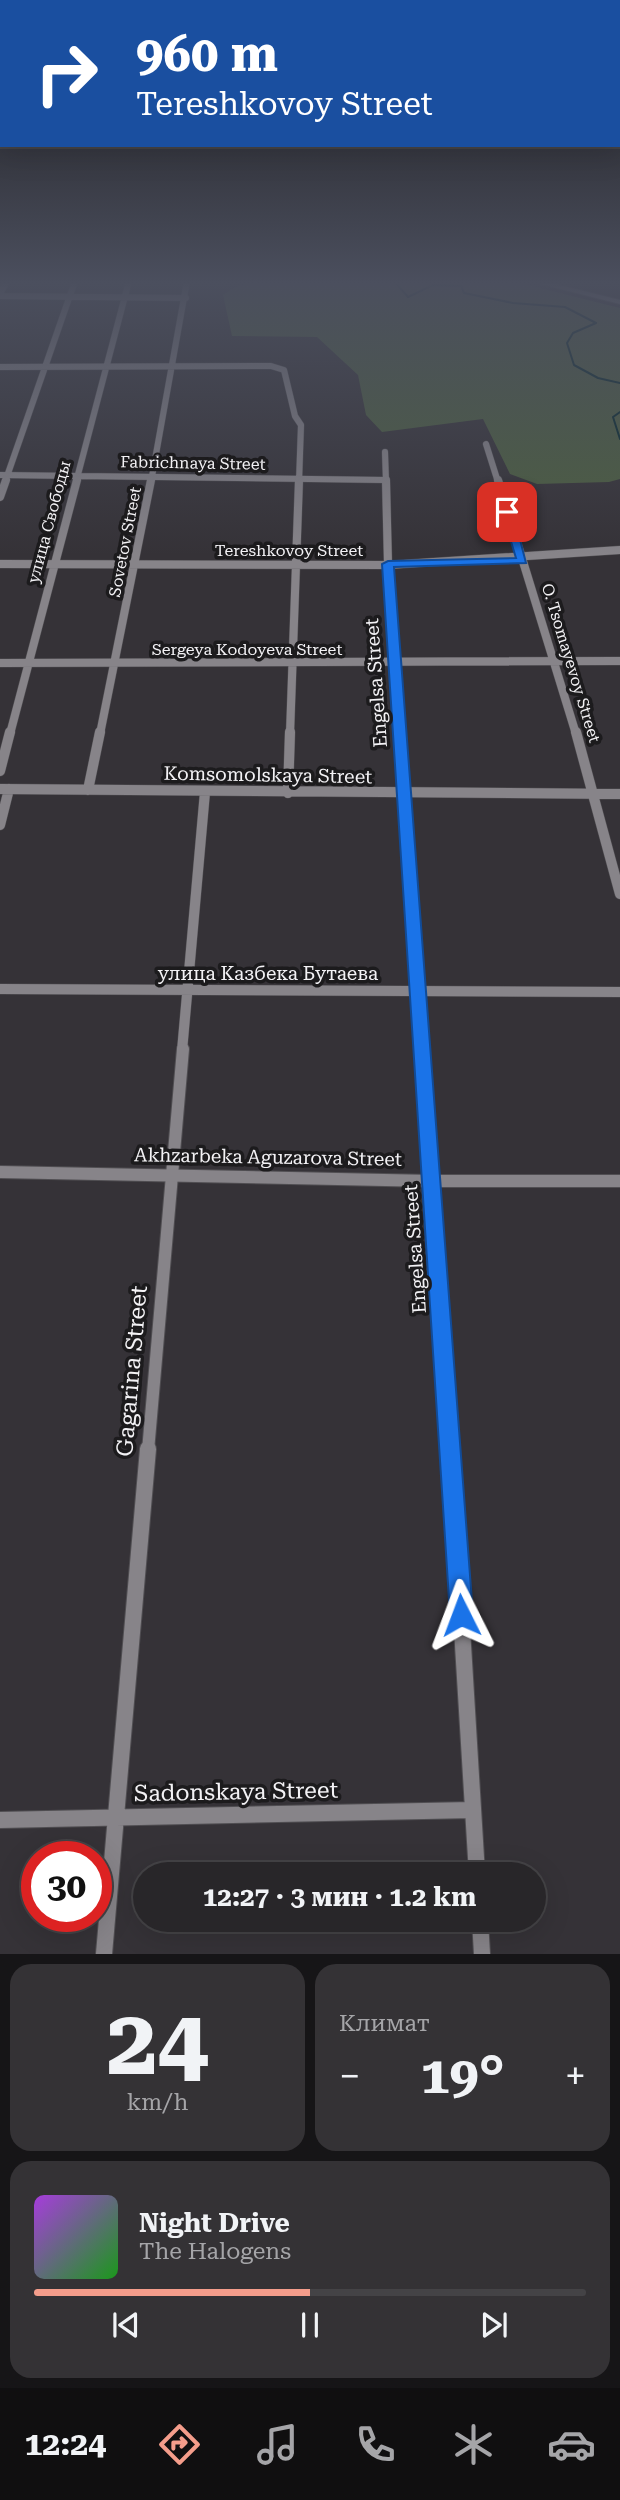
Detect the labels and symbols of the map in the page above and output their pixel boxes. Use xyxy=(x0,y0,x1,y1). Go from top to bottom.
street label: Fabrichnaya Street xyxy=(120,452,266,474)
street label: улица Свободы xyxy=(23,459,75,585)
pin xyxy=(477,482,537,542)
street label: Sovetov Street xyxy=(105,485,145,599)
street label: Tereshkovoy Street xyxy=(215,541,363,560)
street label: O. Tsomayevoy Street xyxy=(538,581,604,745)
street label: Engelsa Street xyxy=(360,618,392,748)
street label: Sergeya Kodoyeva Street xyxy=(152,640,342,659)
street label: Komsomolskaya Street xyxy=(164,762,372,788)
street label: улица Казбека Бутаева xyxy=(158,962,379,985)
street label: Akhzarbeka Aguzarova Street xyxy=(134,1143,402,1171)
street label: Engelsa Street xyxy=(399,1184,431,1314)
street label: Gagarina Street xyxy=(111,1284,153,1458)
position arrow xyxy=(424,1578,498,1652)
street label: Sadonskaya Street xyxy=(134,1777,339,1807)
speed limit sign: 30 xyxy=(21,1841,112,1932)

